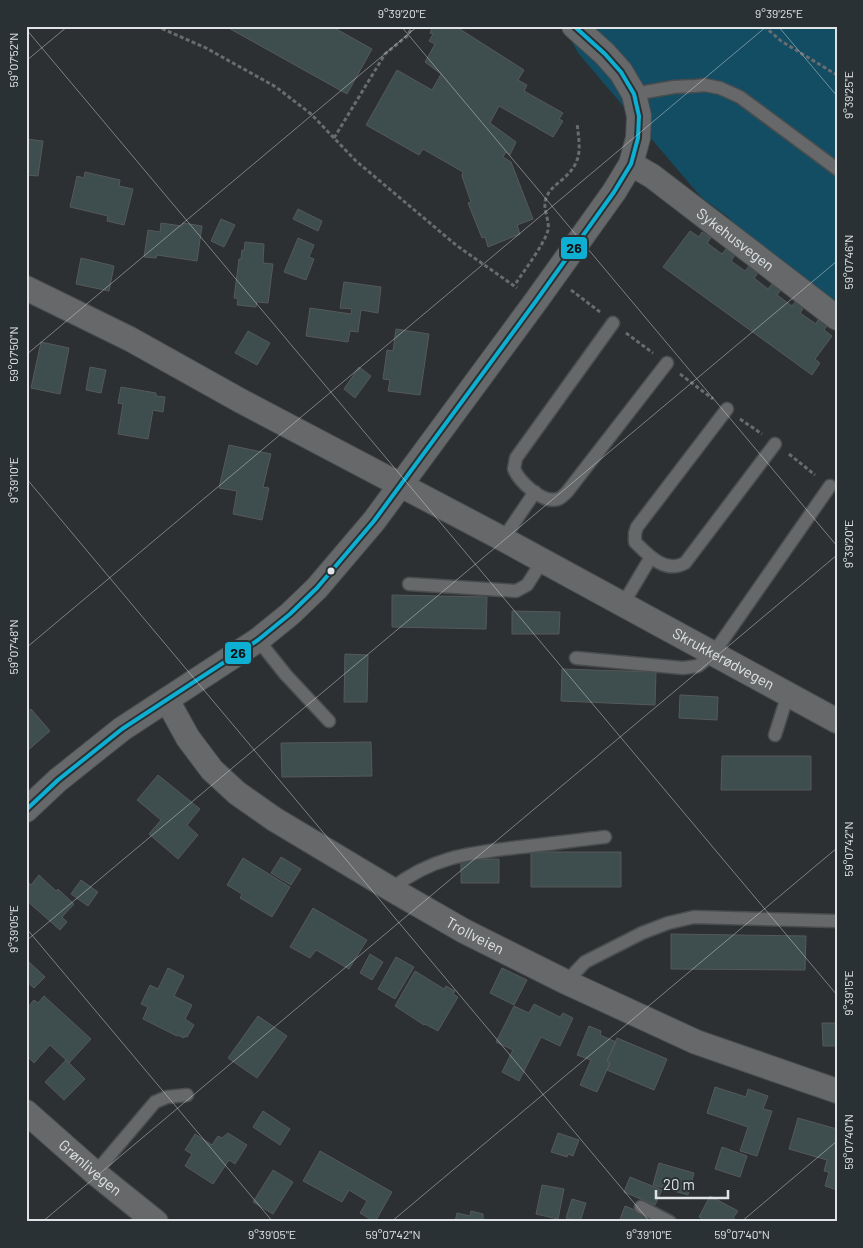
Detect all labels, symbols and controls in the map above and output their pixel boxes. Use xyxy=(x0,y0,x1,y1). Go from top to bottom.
text: 9°39'20"E xyxy=(378,6,426,20)
text: 9°39'25"E xyxy=(755,6,803,20)
text: 59°07'52"N xyxy=(6,33,20,87)
text: 9°39'25"E xyxy=(841,71,855,119)
street label: Sykehusvegen xyxy=(693,204,778,274)
text: 59°07'46"N xyxy=(841,235,855,290)
line badge: 26 xyxy=(560,236,588,260)
text: 26 xyxy=(566,239,582,256)
text: 59°07'50"N xyxy=(6,326,20,382)
text: 9°39'10"E xyxy=(6,457,20,503)
text: 9°39'20"E xyxy=(841,520,855,568)
unlabelled marker xyxy=(326,566,336,576)
text: 59°07'48"N xyxy=(6,619,20,675)
street label: Skrukkerødvegen xyxy=(670,623,778,693)
line badge: 26 xyxy=(224,641,252,665)
text: 26 xyxy=(230,644,246,661)
text: 59°07'42"N xyxy=(841,821,855,877)
text: 9°39'05"E xyxy=(6,905,20,953)
street label: Trollveien xyxy=(443,913,507,958)
text: 9°39'15"E xyxy=(841,970,855,1016)
text: 59°07'40"N xyxy=(841,1114,855,1170)
street label: Grønlivegen xyxy=(56,1135,126,1199)
scale bar xyxy=(656,1168,728,1200)
text: 20 m xyxy=(663,1175,695,1193)
text: 9°39'05"E xyxy=(248,1227,296,1241)
text: 59°07'42"N xyxy=(365,1227,421,1241)
text: 9°39'10"E xyxy=(626,1227,672,1241)
text: 59°07'40"N xyxy=(714,1227,770,1241)

